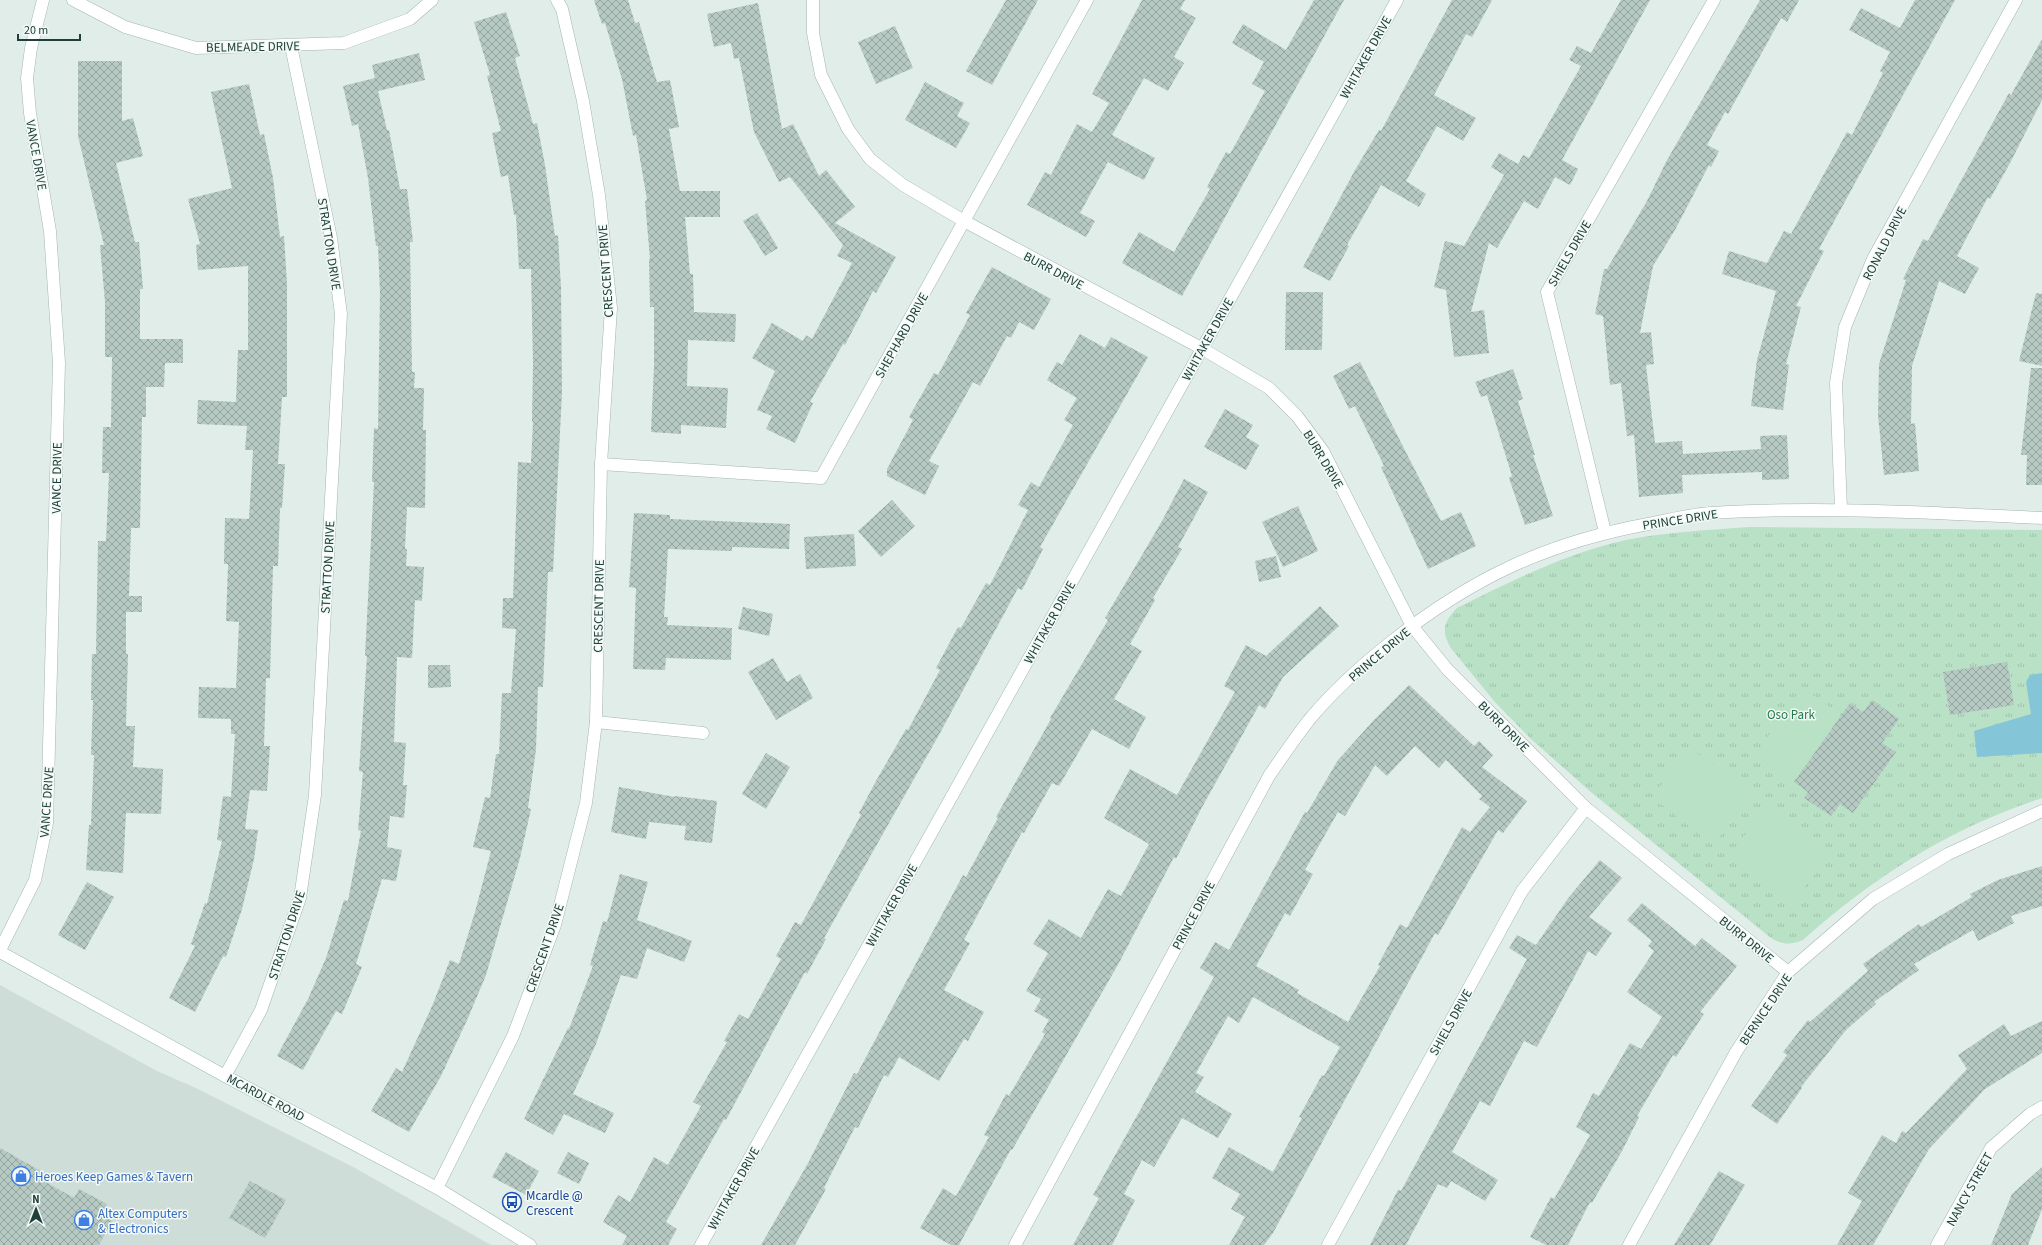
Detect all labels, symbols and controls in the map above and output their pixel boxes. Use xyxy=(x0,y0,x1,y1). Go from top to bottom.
street label: WHITAKER DRIVE xyxy=(1336,13,1396,102)
scale bar xyxy=(18,16,80,42)
text: 20 m xyxy=(24,22,48,39)
street label: BELMEADE DRIVE xyxy=(206,37,300,57)
street label: VANCE DRIVE xyxy=(21,119,51,192)
street label: STRATTON DRIVE xyxy=(313,197,345,292)
street label: RONALD DRIVE xyxy=(1859,203,1911,284)
street label: SHIELS DRIVE xyxy=(1544,217,1596,290)
street label: CRESCENT DRIVE xyxy=(594,224,618,318)
street label: BURR DRIVE xyxy=(1020,247,1087,294)
street label: SHEPHARD DRIVE xyxy=(871,289,933,382)
street label: WHITAKER DRIVE xyxy=(1178,295,1238,384)
street label: BURR DRIVE xyxy=(1298,427,1348,492)
street label: VANCE DRIVE xyxy=(47,442,67,514)
street label: PRINCE DRIVE xyxy=(1641,505,1719,535)
street label: STRATTON DRIVE xyxy=(317,520,339,614)
street label: CRESCENT DRIVE xyxy=(589,559,609,653)
street label: WHITAKER DRIVE xyxy=(1020,578,1080,667)
street label: PRINCE DRIVE xyxy=(1345,623,1415,686)
street label: BURR DRIVE xyxy=(1474,697,1533,756)
park label: Oso Park xyxy=(1767,706,1816,724)
street label: VANCE DRIVE xyxy=(36,766,58,838)
street label: WHITAKER DRIVE xyxy=(862,861,922,950)
street label: PRINCE DRIVE xyxy=(1168,878,1220,953)
street label: STRATTON DRIVE xyxy=(264,888,310,982)
street label: CRESCENT DRIVE xyxy=(521,901,569,995)
street label: BURR DRIVE xyxy=(1715,912,1778,968)
street label: BERNICE DRIVE xyxy=(1735,970,1797,1049)
street label: SHIELS DRIVE xyxy=(1425,986,1477,1059)
street label: MCARDLE ROAD xyxy=(223,1070,308,1126)
street label: WHITAKER DRIVE xyxy=(704,1144,764,1233)
street label: NANCY STREET xyxy=(1942,1149,1998,1230)
shop icon: Heroes Keep Games & Tavern xyxy=(10,1165,32,1187)
place label: Heroes Keep Games & Tavern xyxy=(35,1168,193,1186)
place label: Mcardle @ Crescent xyxy=(526,1187,583,1220)
north arrow xyxy=(16,1189,56,1229)
bus stop icon: Mcardle @ Crescent xyxy=(501,1191,523,1213)
text: N xyxy=(32,1192,40,1207)
place label: Altex Computers & Electronics xyxy=(98,1205,188,1238)
shop icon: Altex Computers & Electronics xyxy=(73,1209,95,1231)

